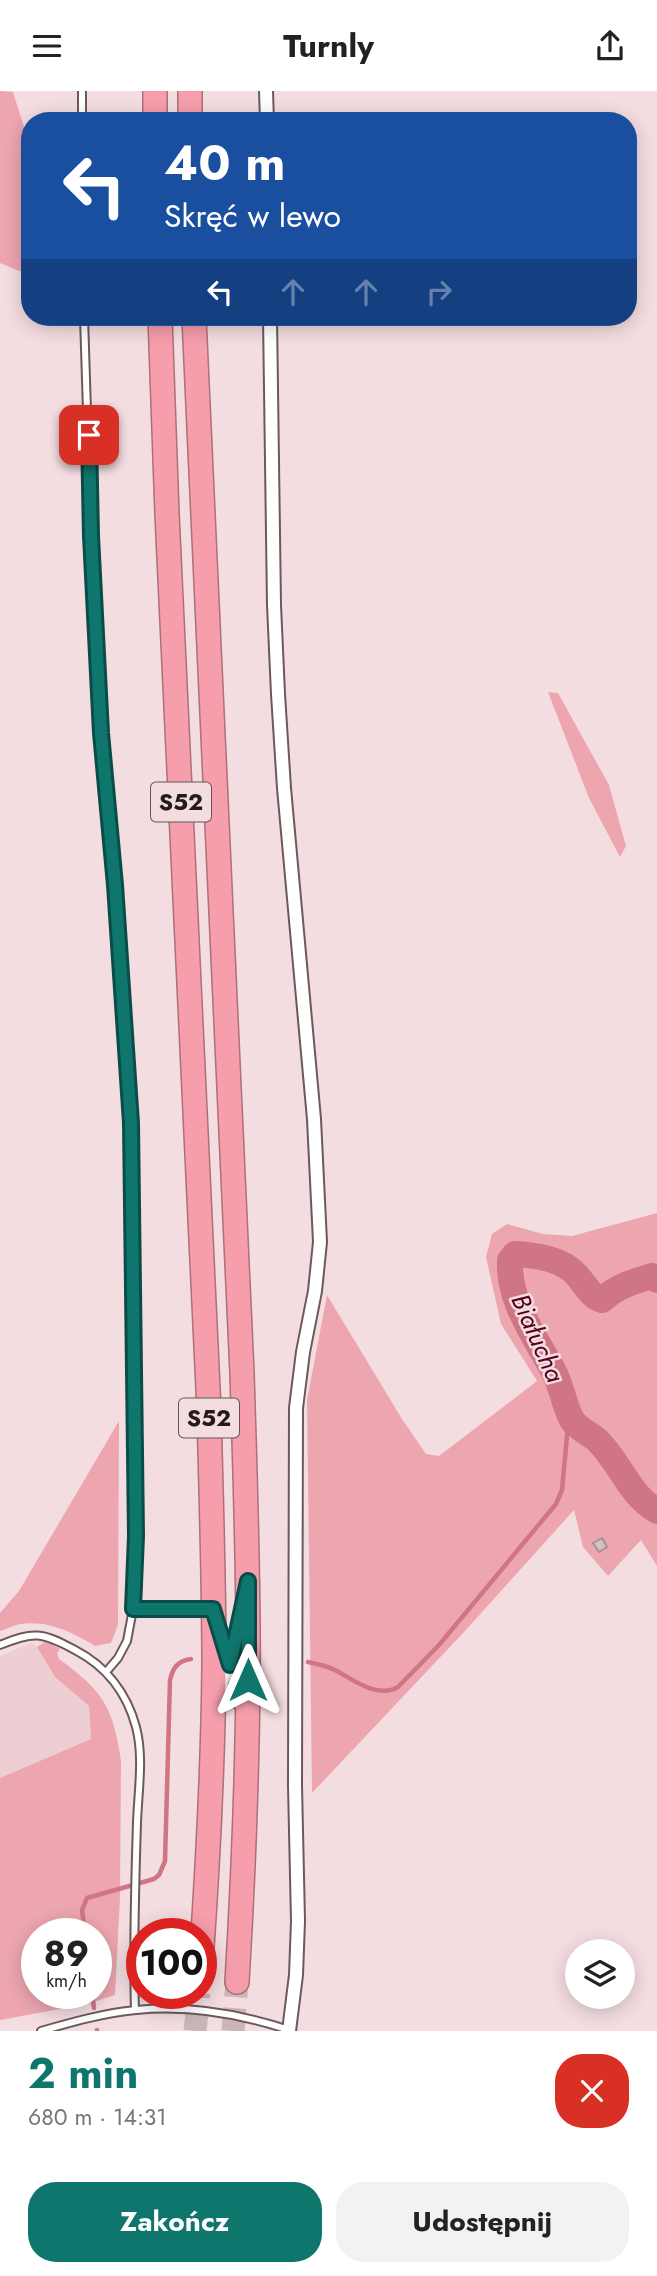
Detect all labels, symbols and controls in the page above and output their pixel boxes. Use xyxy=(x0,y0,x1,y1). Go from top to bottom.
text: Turnly xyxy=(283,23,374,69)
icon: menu xyxy=(28,27,66,65)
icon: share xyxy=(591,27,629,65)
text: 40 m xyxy=(164,128,286,198)
icon: left xyxy=(49,140,140,231)
text: Skręć w lewo xyxy=(164,193,341,239)
icon: left xyxy=(201,273,239,311)
icon: ahead xyxy=(274,273,312,311)
icon: ahead xyxy=(347,273,385,311)
icon: right xyxy=(420,273,458,311)
pin xyxy=(59,405,119,465)
icon: arrive xyxy=(70,416,108,454)
road number: S52 xyxy=(151,783,211,821)
water label: Białucha xyxy=(502,1287,575,1389)
road number: S52 xyxy=(179,1399,239,1437)
position arrow xyxy=(211,1643,285,1717)
speed limit sign: 100 xyxy=(126,1918,217,2009)
text: 89 xyxy=(44,1929,89,1979)
map controls xyxy=(565,1939,635,2009)
button: layers xyxy=(565,1939,635,2009)
text: km/h xyxy=(46,1968,87,1994)
text: 2 min xyxy=(28,2043,138,2104)
button: close xyxy=(555,2054,629,2128)
text: 680 m · 14:31 xyxy=(28,2100,167,2134)
button: Zakończ xyxy=(28,2182,322,2262)
button: Udostępnij xyxy=(336,2182,629,2262)

